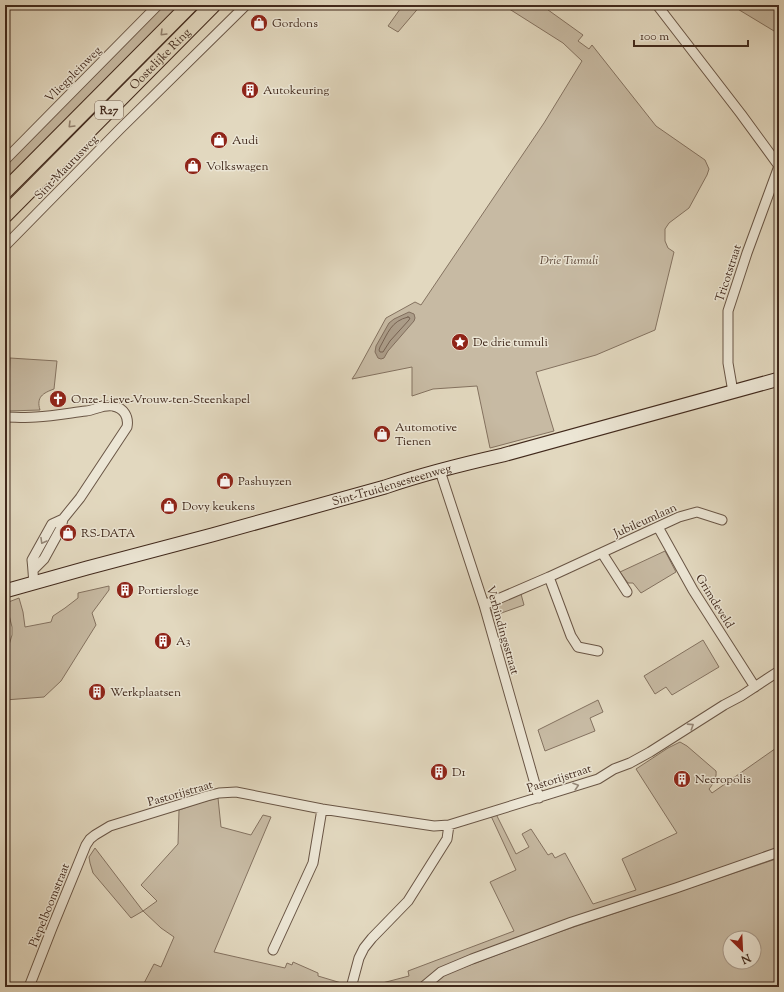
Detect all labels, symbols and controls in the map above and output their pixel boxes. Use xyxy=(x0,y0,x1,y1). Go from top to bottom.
shop icon: Gordons xyxy=(249,13,269,33)
place label: Gordons xyxy=(272,15,318,33)
scale bar xyxy=(634,22,748,48)
street label: Oostelijke Ring xyxy=(126,24,195,94)
one-way arrow xyxy=(160,28,168,36)
text: 100 m xyxy=(640,28,669,46)
street label: Vliegpleinweg xyxy=(41,42,106,107)
building icon: Autokeuring xyxy=(240,80,260,100)
place label: Autokeuring xyxy=(263,82,330,100)
road number: R27 xyxy=(95,101,123,119)
one-way arrow xyxy=(68,120,76,128)
shop icon: Audi xyxy=(209,130,229,150)
street label: Sint-Maurusweg xyxy=(31,131,103,205)
place label: Audi xyxy=(232,132,259,150)
shop icon: Volkswagen xyxy=(183,156,203,176)
place label: Volkswagen xyxy=(206,158,269,176)
street label: Tricotstraat xyxy=(711,242,747,304)
park label: Drie Tumuli xyxy=(540,252,598,270)
place icon: De drie tumuli xyxy=(450,332,470,352)
place label: De drie tumuli xyxy=(473,334,548,352)
church icon: Onze-Lieve-Vrouw-ten-Steenkapel xyxy=(48,389,68,409)
place label: Onze-Lieve-Vrouw-ten-Steenkapel xyxy=(71,391,251,409)
place label: Automotive Tienen xyxy=(395,419,458,451)
shop icon: Automotive Tienen xyxy=(372,424,392,444)
street label: Sint-Truidensesteenweg xyxy=(330,460,454,511)
shop icon: Pashuyzen xyxy=(215,471,235,491)
place label: Pashuyzen xyxy=(238,473,292,491)
shop icon: Dovy keukens xyxy=(159,496,179,516)
place label: Dovy keukens xyxy=(182,498,255,516)
street label: Jubileumlaan xyxy=(610,499,680,543)
shop icon: RS-DATA xyxy=(58,523,78,543)
place label: RS-DATA xyxy=(81,525,136,543)
one-way arrow xyxy=(40,537,47,544)
street label: Grimdeveld xyxy=(690,571,738,632)
building icon: Portiersloge xyxy=(115,580,135,600)
place label: Portiersloge xyxy=(138,582,199,600)
street label: Verbindingsstraat xyxy=(481,584,523,677)
building icon: A3 xyxy=(153,631,173,651)
place label: A3 xyxy=(176,633,191,651)
building icon: Werkplaatsen xyxy=(87,682,107,702)
place label: Werkplaatsen xyxy=(110,684,181,702)
one-way arrow xyxy=(687,723,694,731)
street label: Pastorijstraat xyxy=(525,760,594,798)
building icon: D1 xyxy=(429,762,449,782)
place label: D1 xyxy=(452,764,466,782)
building icon: Necropolis xyxy=(672,769,692,789)
place label: Necropolis xyxy=(695,771,751,789)
street label: Pastorijstraat xyxy=(146,776,215,812)
one-way arrow xyxy=(573,782,580,791)
street label: Piepelboomstraat xyxy=(25,861,75,950)
north arrow xyxy=(722,930,762,970)
text: N xyxy=(738,949,754,967)

